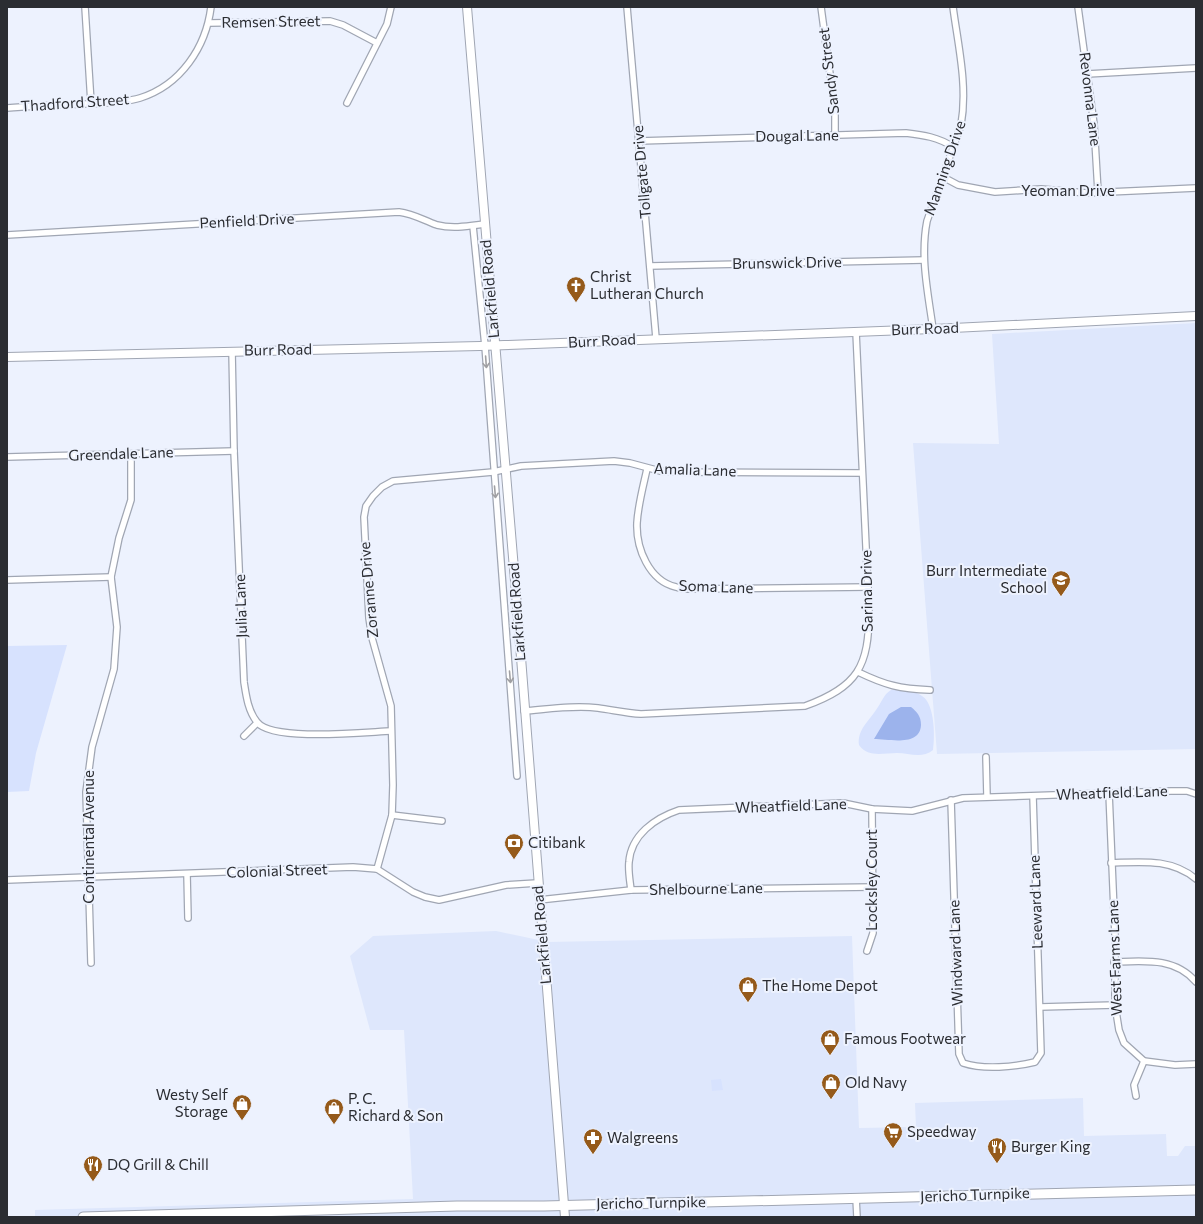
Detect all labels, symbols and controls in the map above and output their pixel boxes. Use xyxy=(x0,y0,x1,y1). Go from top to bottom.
street label: Remsen Street xyxy=(221,11,321,31)
street label: Sandy Street xyxy=(814,27,842,115)
street label: Revonna Lane xyxy=(1076,51,1106,147)
street label: Thadford Street xyxy=(20,89,130,115)
street label: Manning Drive xyxy=(919,118,969,217)
street label: Tollgate Drive xyxy=(628,124,654,220)
street label: Dougal Lane xyxy=(755,125,839,145)
street label: Yeoman Drive xyxy=(1021,181,1115,199)
street label: Penfield Drive xyxy=(199,209,295,231)
street label: Larkfield Road xyxy=(476,239,502,339)
street label: Brunswick Drive xyxy=(732,252,842,272)
place label: Christ Lutheran Church xyxy=(590,267,704,302)
church icon: Christ Lutheran Church xyxy=(565,275,587,303)
street label: Burr Road xyxy=(891,318,959,338)
street label: Burr Road xyxy=(568,329,636,351)
street label: Burr Road xyxy=(244,339,312,359)
one-way arrow xyxy=(482,355,489,368)
street label: Greendale Lane xyxy=(68,442,174,464)
street label: Amalia Lane xyxy=(653,459,737,479)
one-way arrow xyxy=(491,485,498,498)
street label: Zoranne Drive xyxy=(355,541,381,639)
street label: Sarina Drive xyxy=(856,550,876,632)
place label: Burr Intermediate School xyxy=(926,561,1047,596)
street label: Larkfield Road xyxy=(504,562,528,662)
school or university icon: Burr Intermediate School xyxy=(1050,569,1072,597)
street label: Julia Lane xyxy=(230,574,250,638)
street label: Soma Lane xyxy=(678,576,754,596)
one-way arrow xyxy=(506,670,513,683)
street label: Continental Avenue xyxy=(79,770,97,904)
street label: Wheatfield Lane xyxy=(1056,781,1168,803)
street label: Wheatfield Lane xyxy=(735,794,847,816)
street label: Locksley Court xyxy=(862,829,880,931)
bank icon: Citibank xyxy=(503,832,525,860)
place label: Citibank xyxy=(528,833,586,851)
street label: Leeward Lane xyxy=(1024,855,1046,949)
street label: Colonial Street xyxy=(226,859,328,881)
street label: Shelbourne Lane xyxy=(649,878,763,898)
street label: Larkfield Road xyxy=(528,885,554,985)
street label: Windward Lane xyxy=(944,900,966,1006)
street label: West Farms Lane xyxy=(1103,900,1125,1016)
shop icon: The Home Depot xyxy=(737,975,759,1003)
place label: The Home Depot xyxy=(762,976,878,994)
shop icon: Famous Footwear xyxy=(819,1028,841,1056)
place label: Famous Footwear xyxy=(844,1029,966,1047)
shop icon: Old Navy xyxy=(820,1072,842,1100)
place label: Old Navy xyxy=(845,1073,907,1091)
place label: Westy Self Storage xyxy=(156,1085,228,1120)
place label: P. C. Richard & Son xyxy=(348,1089,443,1124)
shop icon: Westy Self Storage xyxy=(231,1093,253,1121)
shop icon: P. C. Richard & Son xyxy=(323,1097,345,1125)
supermarket icon: Speedway xyxy=(882,1121,904,1149)
place label: Speedway xyxy=(907,1122,977,1140)
pharmacy icon: Walgreens xyxy=(582,1127,604,1155)
place label: Walgreens xyxy=(607,1128,678,1146)
restaurant icon: Burger King xyxy=(986,1136,1008,1164)
place label: Burger King xyxy=(1011,1137,1090,1155)
restaurant icon: DQ Grill & Chill xyxy=(82,1154,104,1182)
place label: DQ Grill & Chill xyxy=(107,1155,209,1173)
street label: Jericho Turnpike xyxy=(920,1183,1030,1205)
street label: Jericho Turnpike xyxy=(596,1192,706,1212)

